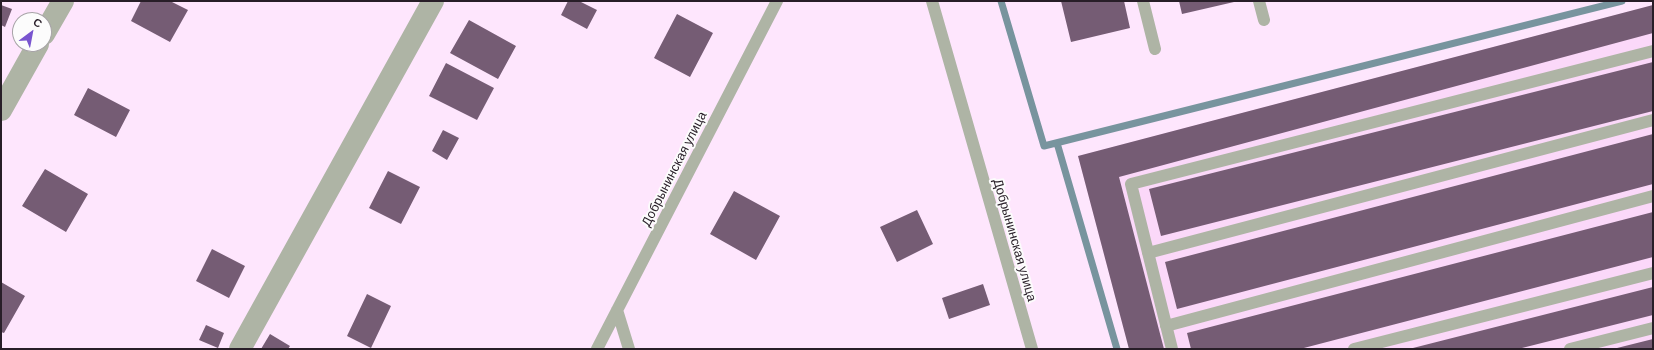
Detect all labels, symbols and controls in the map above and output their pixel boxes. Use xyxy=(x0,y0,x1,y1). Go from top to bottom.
north arrow xyxy=(12,12,52,52)
text: С xyxy=(31,15,45,30)
street label: Добрынинская улица xyxy=(638,109,710,229)
street label: Добрынинская улица xyxy=(990,177,1040,303)

